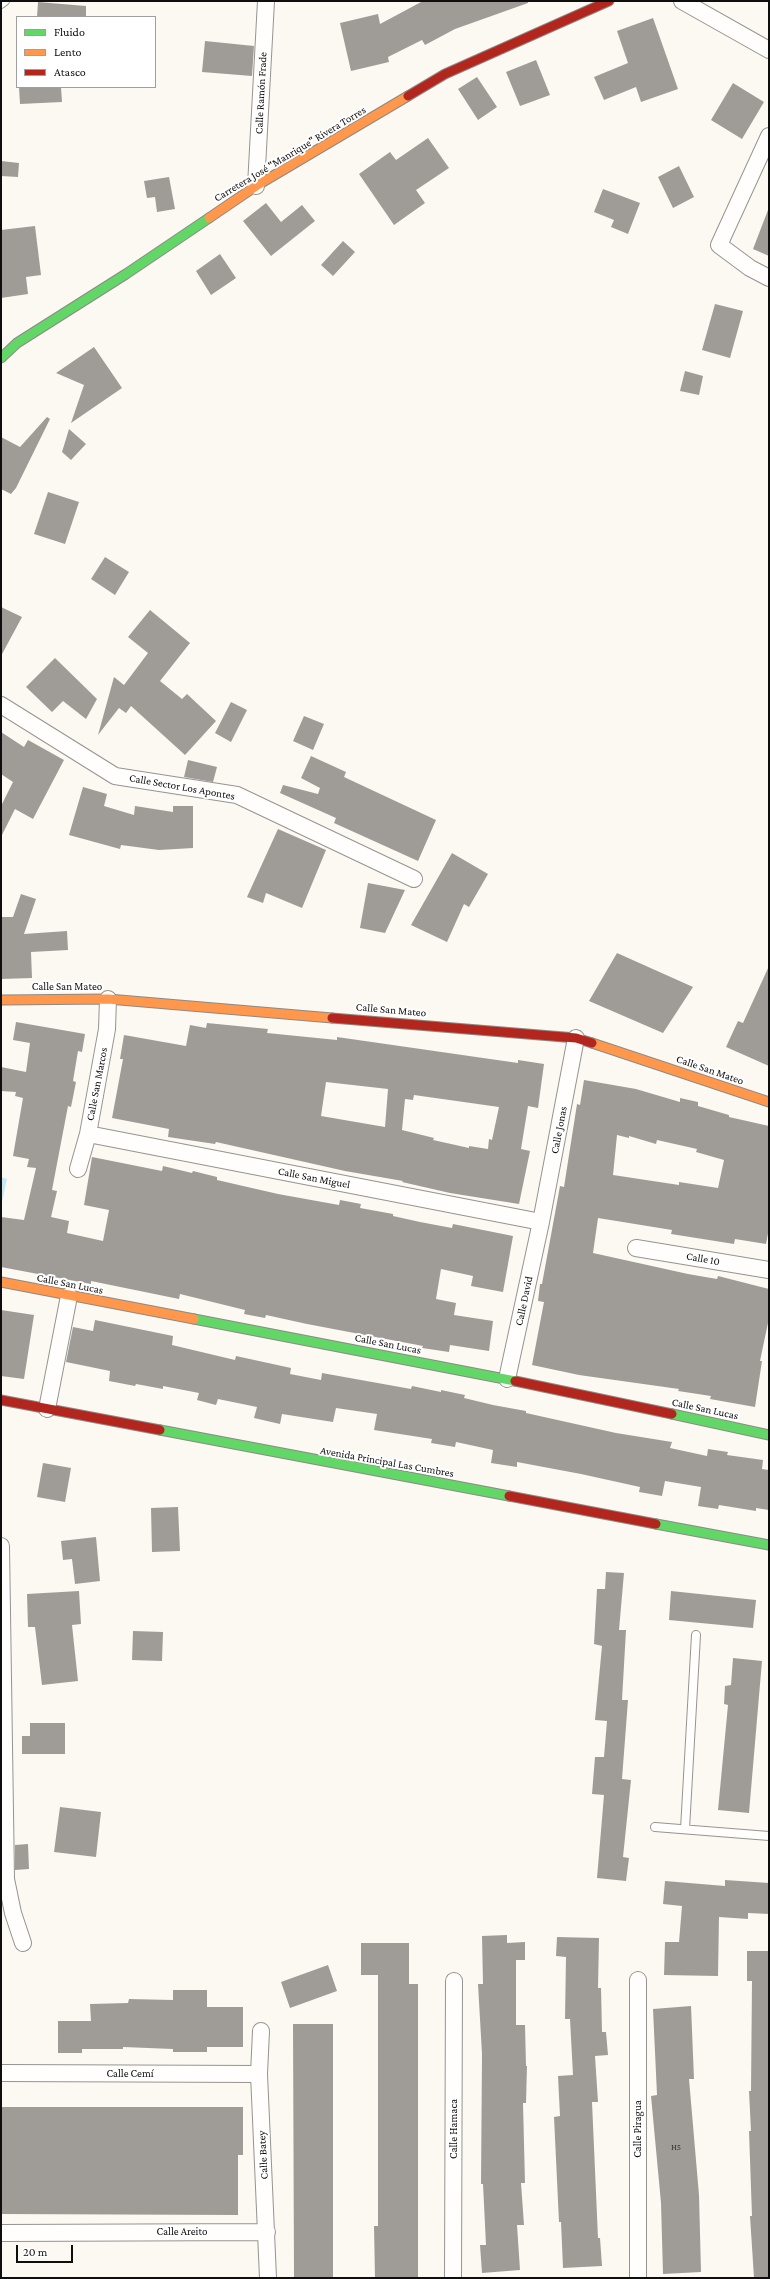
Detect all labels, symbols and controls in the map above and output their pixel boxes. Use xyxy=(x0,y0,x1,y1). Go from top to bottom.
legend xyxy=(16,16,156,88)
text: Fluido xyxy=(54,25,85,39)
text: Lento xyxy=(54,45,82,59)
street label: Calle Ramón Frade xyxy=(252,52,270,134)
text: Atasco xyxy=(54,65,86,79)
street label: Carretera José "Manrique" Rivera Torres xyxy=(212,103,368,205)
street label: Calle Sector Los Apontes xyxy=(128,771,236,803)
street label: Calle San Mateo xyxy=(32,980,102,994)
street label: Calle San Mateo xyxy=(355,1000,427,1020)
street label: Calle San Marcos xyxy=(83,1046,111,1122)
street label: Calle San Mateo xyxy=(675,1052,745,1088)
street label: Calle Jonas xyxy=(548,1105,570,1155)
street label: Calle San Miguel xyxy=(277,1165,351,1191)
street label: Calle 10 xyxy=(685,1250,721,1268)
street label: Calle San Lucas xyxy=(36,1271,104,1297)
street label: Calle David xyxy=(512,1275,536,1327)
street label: Calle San Lucas xyxy=(354,1331,422,1357)
street label: Calle San Lucas xyxy=(671,1396,739,1422)
street label: Avenida Principal Las Cumbres xyxy=(319,1444,455,1480)
street label: Calle Cemí xyxy=(106,2067,154,2081)
street label: Calle Hamaca xyxy=(447,2099,461,2159)
street label: Calle Piragua xyxy=(631,2100,645,2158)
street label: Calle Batey xyxy=(255,2130,271,2180)
house number: H5 xyxy=(671,2142,681,2152)
street label: Calle Areito xyxy=(157,2225,207,2239)
scale bar xyxy=(18,2237,75,2263)
text: 20 m xyxy=(23,2245,47,2259)

